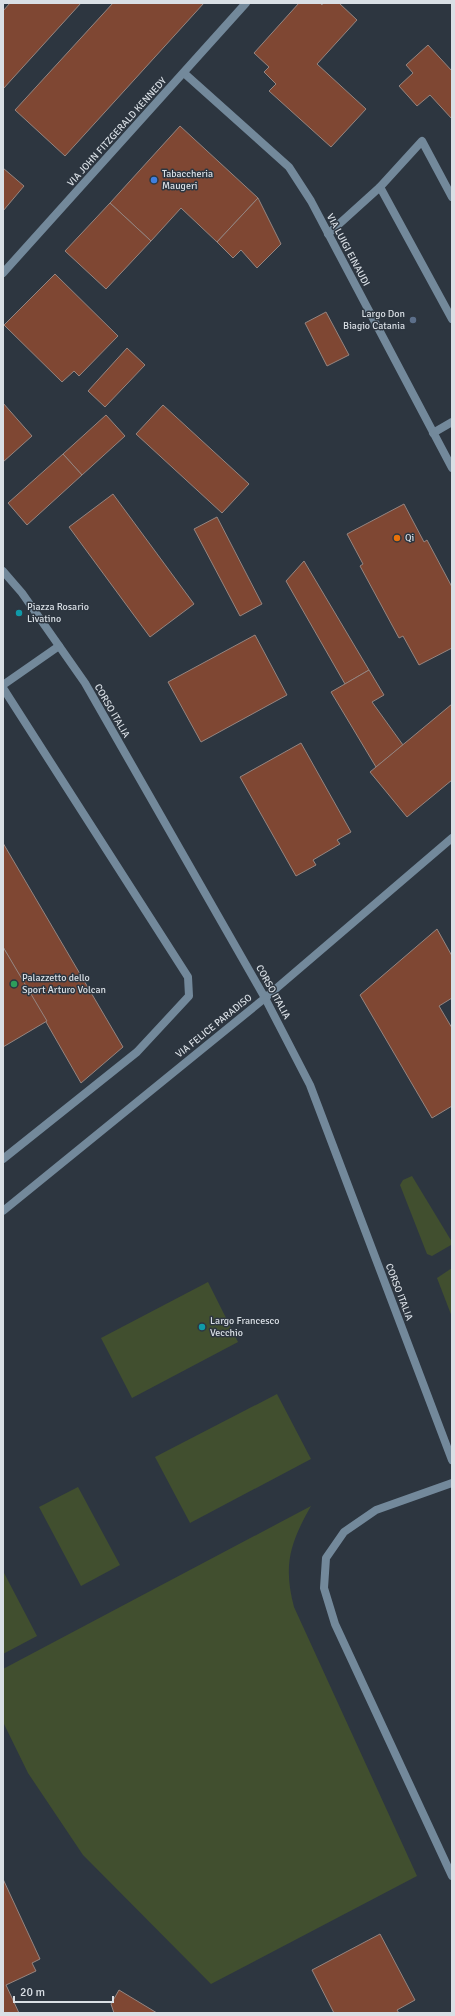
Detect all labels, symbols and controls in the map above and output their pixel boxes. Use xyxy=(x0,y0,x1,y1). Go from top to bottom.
street label: VIA JOHN FITZGERALD KENNEDY xyxy=(65,75,169,189)
place label: Tabaccheria Maugeri xyxy=(162,168,213,192)
marker: Tabaccheria Maugeri xyxy=(149,175,159,185)
street label: VIA LUIGI EINAUDI xyxy=(324,212,372,288)
place label: Largo Don Biagio Catania xyxy=(343,308,405,332)
marker: Largo Don Biagio Catania xyxy=(408,315,418,325)
place label: Qi xyxy=(405,532,414,544)
marker: Qi xyxy=(392,533,402,543)
place label: Piazza Rosario Livatino xyxy=(27,601,89,625)
marker: Piazza Rosario Livatino xyxy=(14,608,24,618)
street label: CORSO ITALIA xyxy=(92,682,132,740)
street label: CORSO ITALIA xyxy=(253,963,293,1021)
place label: Palazzetto dello Sport Arturo Volcan xyxy=(22,972,106,996)
marker: Palazzetto dello Sport Arturo Volcan xyxy=(9,979,19,989)
street label: VIA FELICE PARADISO xyxy=(173,991,255,1060)
street label: CORSO ITALIA xyxy=(383,1262,415,1322)
place label: Largo Francesco Vecchio xyxy=(210,1315,279,1339)
marker: Largo Francesco Vecchio xyxy=(197,1322,207,1332)
scale bar xyxy=(14,1978,113,2004)
text: 20 m xyxy=(20,1985,45,2000)

